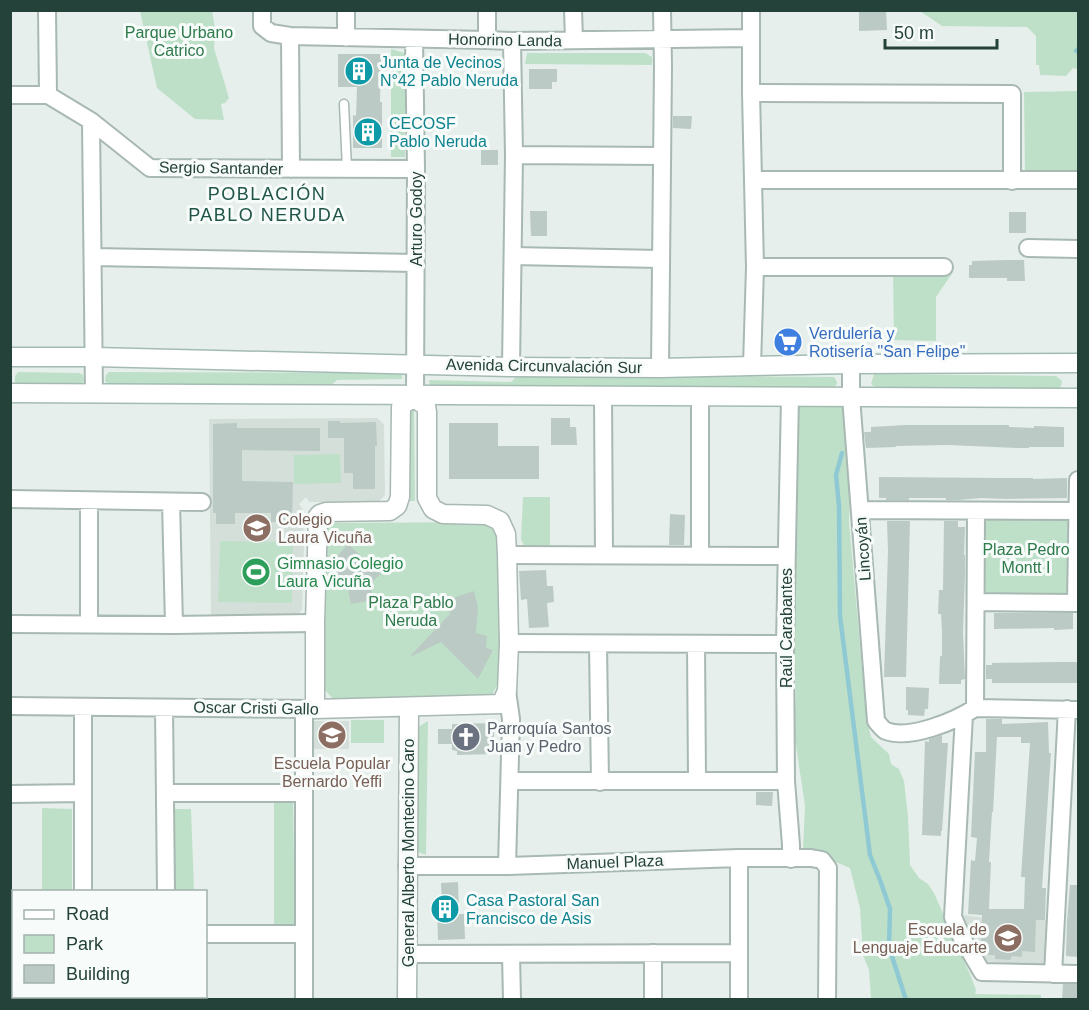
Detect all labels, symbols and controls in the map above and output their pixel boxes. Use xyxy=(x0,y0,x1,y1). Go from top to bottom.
scale bar xyxy=(885,12,998,50)
text: 50 m xyxy=(894,23,934,43)
park label: Parque Urbano Catrico xyxy=(125,24,233,59)
street label: Honorino Landa xyxy=(448,31,562,49)
place label: Junta de Vecinos N°42 Pablo Neruda xyxy=(380,54,518,89)
building icon: Junta de Vecinos N°42 Pablo Neruda xyxy=(343,55,375,87)
place label: CECOSF Pablo Neruda xyxy=(389,115,487,150)
building icon: CECOSF Pablo Neruda xyxy=(352,116,384,148)
street label: Sergio Santander xyxy=(159,158,284,178)
street label: Arturo Godoy xyxy=(408,171,425,267)
district label: POBLACIÓN PABLO NERUDA xyxy=(188,183,346,225)
place label: Verdulería y Rotisería "San Felipe" xyxy=(809,325,965,360)
supermarket icon: Verdulería y Rotisería "San Felipe" xyxy=(772,326,804,358)
street label: Avenida Circunvalación Sur xyxy=(446,356,643,376)
place label: Colegio Laura Vicuña xyxy=(278,511,372,546)
school or university icon: Colegio Laura Vicuña xyxy=(241,512,273,544)
street label: Lincoyán xyxy=(852,516,874,582)
park label: Plaza Pedro Montt I xyxy=(982,541,1070,576)
place label: Gimnasio Colegio Laura Vicuña xyxy=(277,555,403,590)
sports icon: Gimnasio Colegio Laura Vicuña xyxy=(240,556,272,588)
street label: Raúl Carabantes xyxy=(778,568,795,688)
park label: Plaza Pablo Neruda xyxy=(368,594,454,629)
street label: Oscar Cristi Gallo xyxy=(193,698,319,718)
school or university icon: Escuela Popular Bernardo Yeffi xyxy=(316,719,348,751)
place label: Parroquía Santos Juan y Pedro xyxy=(487,720,612,755)
church icon: Parroquía Santos Juan y Pedro xyxy=(450,721,482,753)
street label: General Alberto Montecino Caro xyxy=(400,739,417,967)
place label: Escuela Popular Bernardo Yeffi xyxy=(274,755,391,790)
street label: Manuel Plaza xyxy=(566,852,664,872)
legend xyxy=(12,890,207,998)
place label: Casa Pastoral San Francisco de Asis xyxy=(466,892,599,927)
building icon: Casa Pastoral San Francisco de Asis xyxy=(429,893,461,925)
text: Road xyxy=(66,904,109,924)
place label: Escuela de Lenguaje Educarte xyxy=(853,921,987,956)
school or university icon: Escuela de Lenguaje Educarte xyxy=(992,922,1024,954)
text: Park xyxy=(66,934,104,954)
text: Building xyxy=(66,964,130,984)

